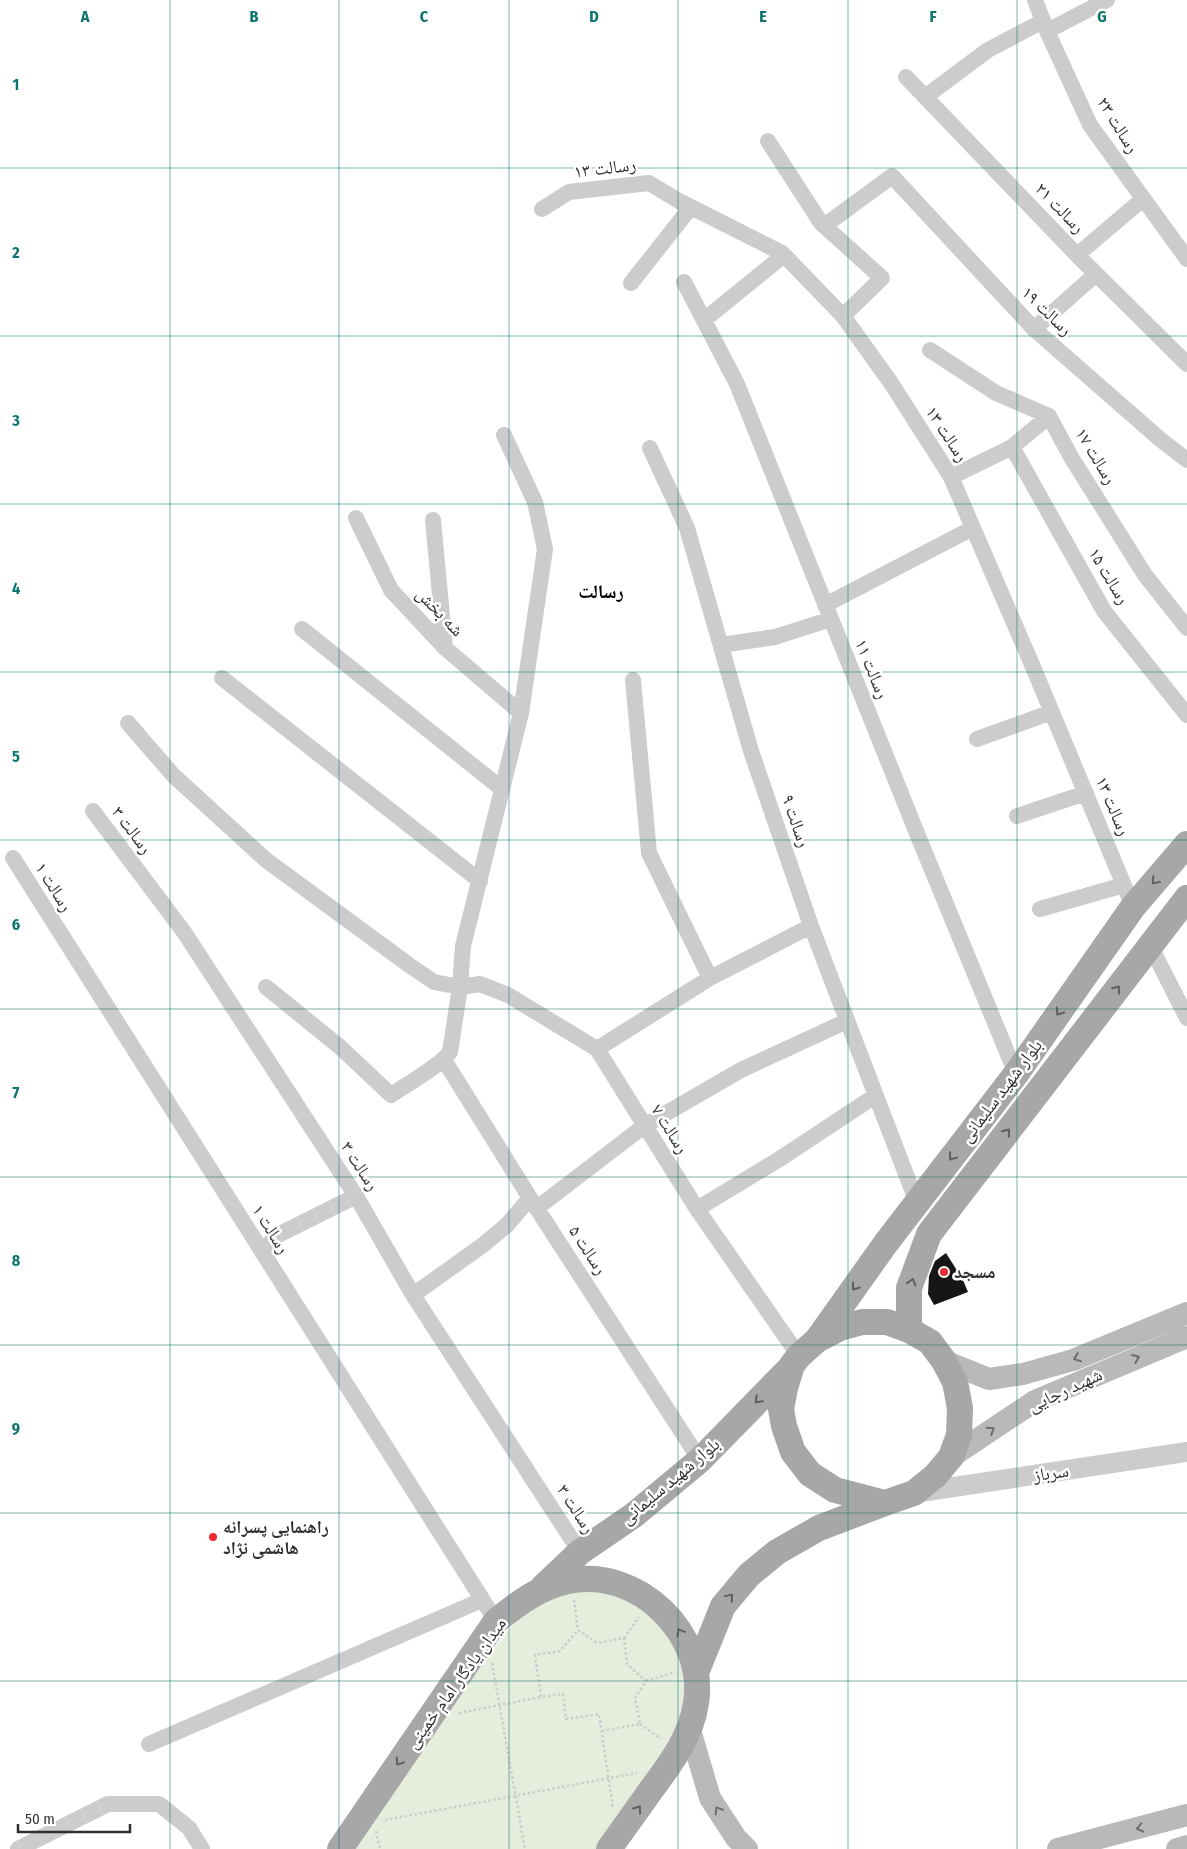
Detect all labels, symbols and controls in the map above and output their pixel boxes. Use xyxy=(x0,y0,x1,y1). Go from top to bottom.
text: A xyxy=(80,7,90,26)
text: B xyxy=(250,7,259,26)
text: C xyxy=(420,7,429,26)
text: D xyxy=(589,7,599,26)
text: E xyxy=(759,7,767,26)
text: F xyxy=(929,7,937,26)
text: G xyxy=(1097,7,1107,26)
text: 1 xyxy=(13,75,19,94)
street label: رسالت ۲۳ xyxy=(1092,93,1144,157)
street label: رسالت ۱۳ xyxy=(573,153,637,183)
street label: رسالت ۲۱ xyxy=(1030,178,1090,238)
text: 2 xyxy=(11,243,20,262)
street label: رسالت ۱۹ xyxy=(1017,281,1077,341)
street label: رسالت ۱۳ xyxy=(921,402,973,466)
text: 3 xyxy=(11,411,20,430)
street label: رسالت ۱۷ xyxy=(1071,424,1121,488)
street label: رسالت ۱۵ xyxy=(1084,544,1134,608)
text: 4 xyxy=(12,579,20,598)
district label: رسالت xyxy=(578,580,624,603)
street label: شه بخش xyxy=(411,583,469,641)
street label: رسالت ۱۱ xyxy=(850,636,894,702)
text: 5 xyxy=(12,747,20,766)
street label: رسالت ۱۳ xyxy=(1091,773,1135,839)
street label: رسالت ۹ xyxy=(777,792,815,850)
street label: رسالت ۳ xyxy=(107,802,157,858)
street label: رسالت ۱ xyxy=(30,858,78,916)
one-way arrow xyxy=(1152,876,1161,885)
text: 6 xyxy=(12,915,20,934)
one-way arrow xyxy=(1111,986,1119,995)
one-way arrow xyxy=(1056,1006,1065,1016)
street label: بلوار شهید سلیمانی xyxy=(955,1035,1047,1147)
text: 7 xyxy=(13,1083,20,1102)
street label: رسالت ۷ xyxy=(646,1100,694,1158)
one-way arrow xyxy=(1001,1128,1010,1137)
street label: رسالت ۳ xyxy=(336,1137,384,1195)
one-way arrow xyxy=(950,1151,958,1160)
street label: رسالت ۱ xyxy=(247,1200,295,1258)
street label: رسالت ۵ xyxy=(564,1221,612,1279)
text: 8 xyxy=(12,1251,21,1270)
place label: مسجد xyxy=(954,1261,996,1283)
marker: مسجد xyxy=(938,1266,950,1278)
one-way arrow xyxy=(906,1278,916,1287)
one-way arrow xyxy=(852,1281,861,1291)
one-way arrow xyxy=(1074,1353,1082,1363)
one-way arrow xyxy=(1131,1354,1140,1364)
street label: شهید رجایی xyxy=(1024,1363,1106,1417)
one-way arrow xyxy=(755,1394,764,1403)
text: 9 xyxy=(12,1419,20,1438)
one-way arrow xyxy=(986,1427,995,1437)
street label: بلوار شهید سلیمانی xyxy=(616,1433,724,1529)
street label: سرباز xyxy=(1031,1460,1070,1487)
street label: رسالت ۳ xyxy=(552,1480,600,1538)
place label: راهنمایی پسرانه هاشمی نژاد xyxy=(223,1516,329,1559)
marker: راهنمایی پسرانه هاشمی نژاد xyxy=(207,1531,219,1543)
one-way arrow xyxy=(725,1594,734,1603)
street label: میدان یادگار امام خمینی xyxy=(401,1613,512,1753)
one-way arrow xyxy=(676,1628,686,1637)
one-way arrow xyxy=(396,1756,405,1766)
scale bar xyxy=(18,1802,130,1834)
one-way arrow xyxy=(632,1805,641,1815)
one-way arrow xyxy=(715,1807,725,1816)
text: 50 m xyxy=(25,1810,55,1828)
one-way arrow xyxy=(1136,1822,1144,1832)

